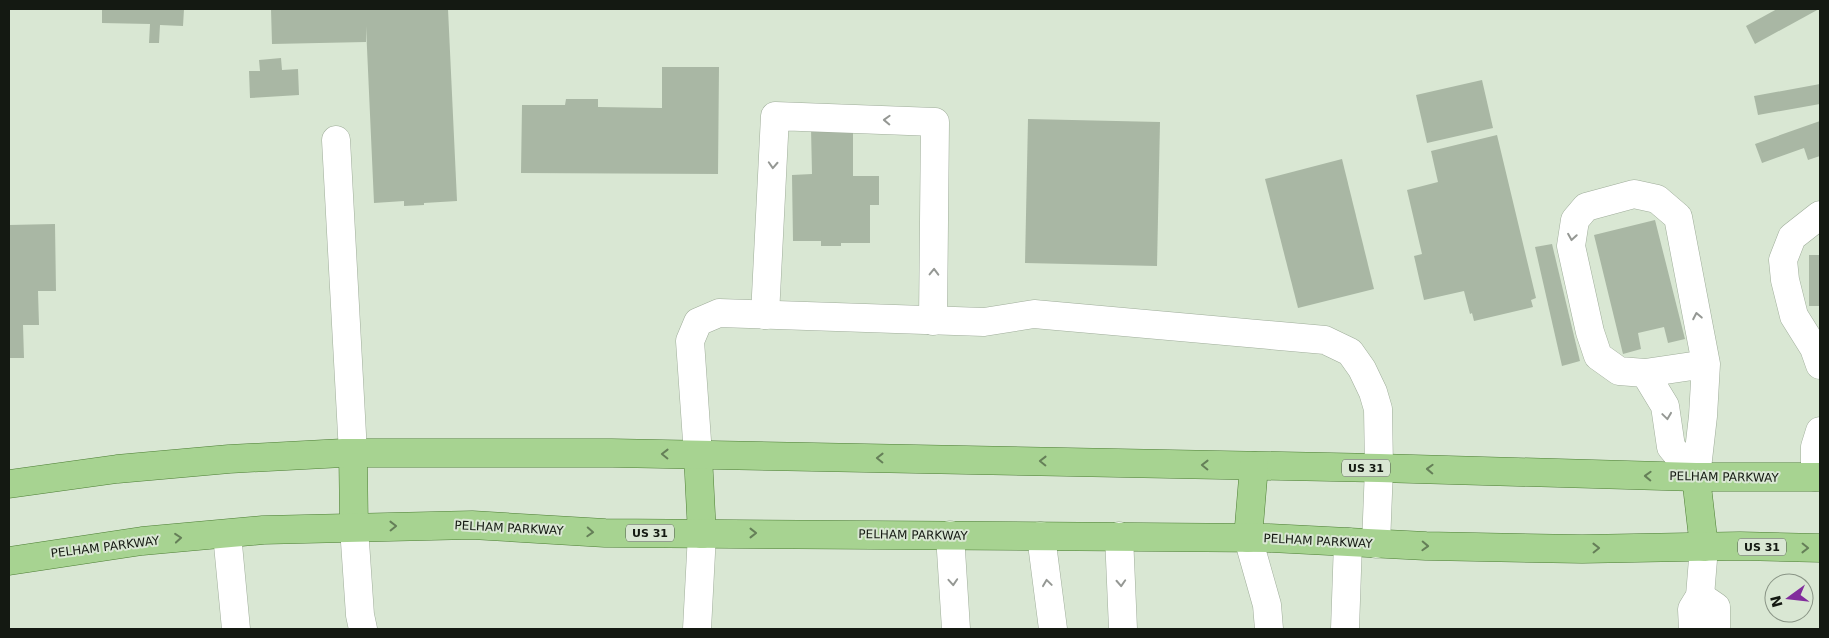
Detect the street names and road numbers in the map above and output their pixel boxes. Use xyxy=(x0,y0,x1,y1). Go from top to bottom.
road number: US 31 xyxy=(1342,459,1390,476)
street label: PELHAM PARKWAY xyxy=(1669,469,1779,485)
street label: PELHAM PARKWAY xyxy=(454,518,565,538)
road number: US 31 xyxy=(626,524,674,542)
street label: PELHAM PARKWAY xyxy=(858,527,968,543)
street label: PELHAM PARKWAY xyxy=(1263,531,1374,551)
street label: PELHAM PARKWAY xyxy=(50,533,161,561)
road number: US 31 xyxy=(1738,538,1786,556)

